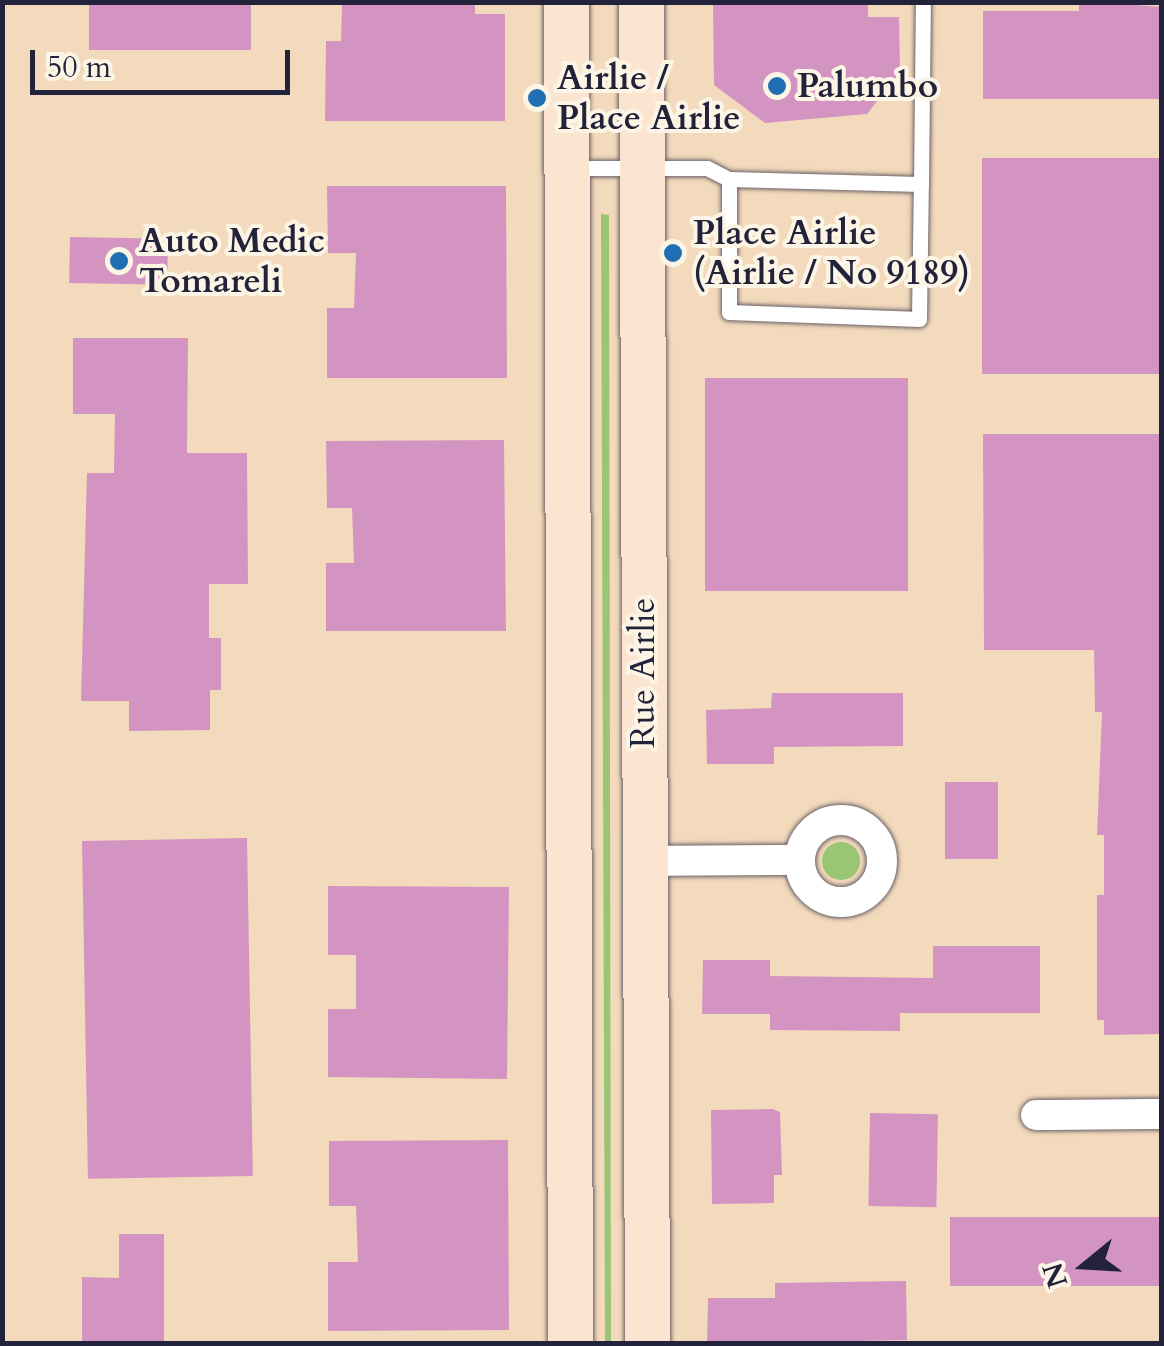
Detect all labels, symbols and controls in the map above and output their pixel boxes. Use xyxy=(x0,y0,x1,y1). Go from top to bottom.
scale bar xyxy=(35,30,295,92)
text: 50 m xyxy=(47,47,111,88)
place label: Airlie / Place Airlie xyxy=(557,57,741,139)
place label: Palumbo xyxy=(797,65,938,107)
marker: Palumbo xyxy=(766,75,788,97)
marker: Airlie / Place Airlie xyxy=(526,87,548,109)
place label: Place Airlie (Airlie / No 9189) xyxy=(693,212,970,294)
place label: Auto Medic Tomareli xyxy=(139,220,325,302)
marker: Place Airlie (Airlie / No 9189) xyxy=(662,242,684,264)
marker: Auto Medic Tomareli xyxy=(108,250,130,272)
street label: Rue Airlie xyxy=(622,598,664,748)
north arrow xyxy=(1034,1216,1134,1316)
text: N xyxy=(1034,1258,1077,1293)

